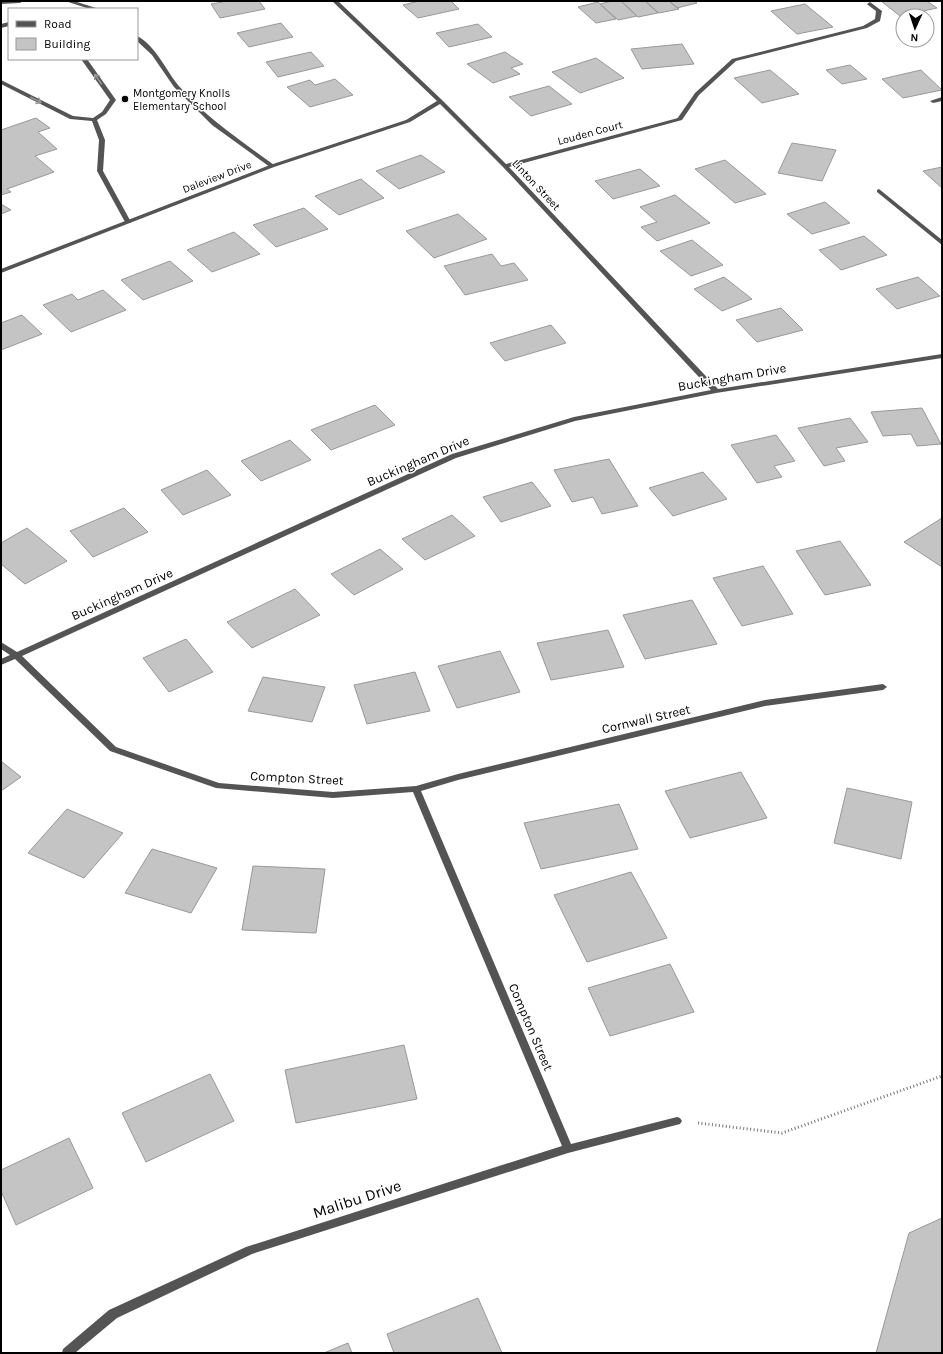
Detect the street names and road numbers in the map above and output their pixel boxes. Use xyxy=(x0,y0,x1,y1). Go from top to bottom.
street label: Louden Court xyxy=(556,118,624,148)
street label: Linton Street xyxy=(509,157,563,213)
street label: Daleview Drive xyxy=(181,158,254,196)
street label: Buckingham Drive xyxy=(677,360,788,394)
street label: Buckingham Drive xyxy=(365,433,472,489)
street label: Buckingham Drive xyxy=(69,565,175,623)
street label: Cornwall Street xyxy=(600,702,692,736)
street label: Compton Street xyxy=(250,768,344,788)
street label: Compton Street xyxy=(506,981,556,1073)
street label: Malibu Drive xyxy=(310,1176,404,1222)

